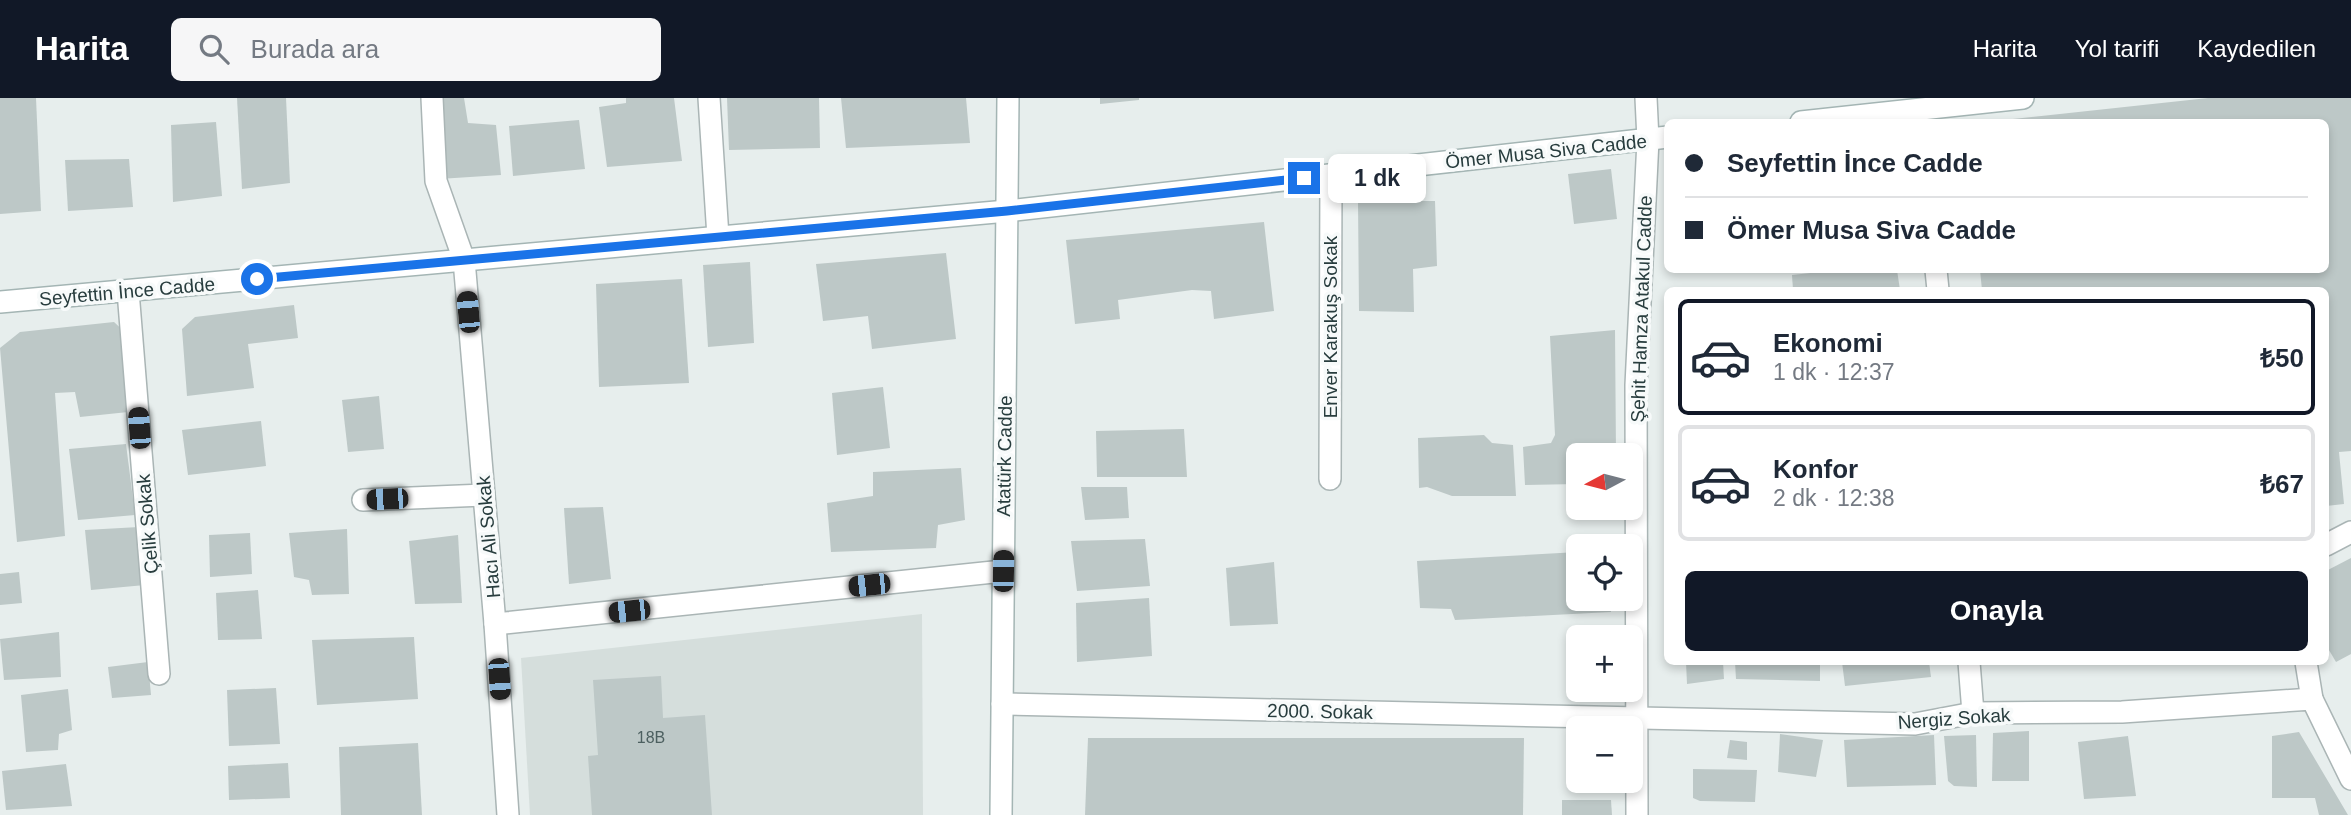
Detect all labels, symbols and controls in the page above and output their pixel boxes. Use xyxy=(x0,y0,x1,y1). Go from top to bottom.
search box xyxy=(171,18,661,81)
text: Harita xyxy=(35,30,129,67)
icon: search xyxy=(195,30,233,68)
text: Burada ara xyxy=(251,34,379,64)
text: Harita xyxy=(1973,35,2037,62)
text: Yol tarifi xyxy=(2075,35,2159,62)
text: Kaydedilen xyxy=(2197,35,2316,62)
street label: Ömer Musa Siva Cadde xyxy=(1444,130,1648,173)
text: Seyfettin İnce Cadde xyxy=(1727,148,1983,178)
callout: 1 dk xyxy=(1328,154,1426,202)
route end xyxy=(1288,162,1320,194)
text: 1 dk xyxy=(1354,165,1400,191)
street label: Şehit Hamza Atakul Cadde xyxy=(1627,195,1656,423)
text: Ömer Musa Siva Cadde xyxy=(1727,215,2016,245)
street label: Enver Karakuş Sokak xyxy=(1320,235,1341,418)
route start xyxy=(241,263,273,295)
street label: Seyfettin İnce Cadde xyxy=(38,273,216,310)
car xyxy=(456,290,481,334)
icon: car xyxy=(1689,326,1752,389)
text: Ekonomi xyxy=(1773,328,1883,358)
text: ₺50 xyxy=(2260,343,2304,373)
text: 1 dk · 12:37 xyxy=(1773,359,1894,385)
street label: Atatürk Cadde xyxy=(993,395,1016,517)
car xyxy=(128,406,151,450)
north arrow xyxy=(1566,443,1643,520)
map controls xyxy=(1566,443,1643,793)
icon: car xyxy=(1689,452,1752,515)
text: Konfor xyxy=(1773,454,1858,484)
text: ₺67 xyxy=(2260,469,2304,499)
street label: Çelik Sokak xyxy=(133,473,162,575)
street label: Hacı Ali Sokak xyxy=(473,475,504,599)
text: 2 dk · 12:38 xyxy=(1773,485,1894,511)
car xyxy=(366,488,409,510)
button: locate xyxy=(1566,534,1643,611)
car xyxy=(993,550,1014,592)
button: Onayla xyxy=(1685,571,2308,651)
car xyxy=(848,572,891,598)
car xyxy=(608,598,651,624)
button: + xyxy=(1566,625,1643,702)
car xyxy=(488,657,511,701)
street label: 2000. Sokak xyxy=(1267,700,1373,723)
street label: Nergiz Sokak xyxy=(1897,704,2012,733)
button: − xyxy=(1566,716,1643,793)
house number: 18B xyxy=(637,729,665,746)

